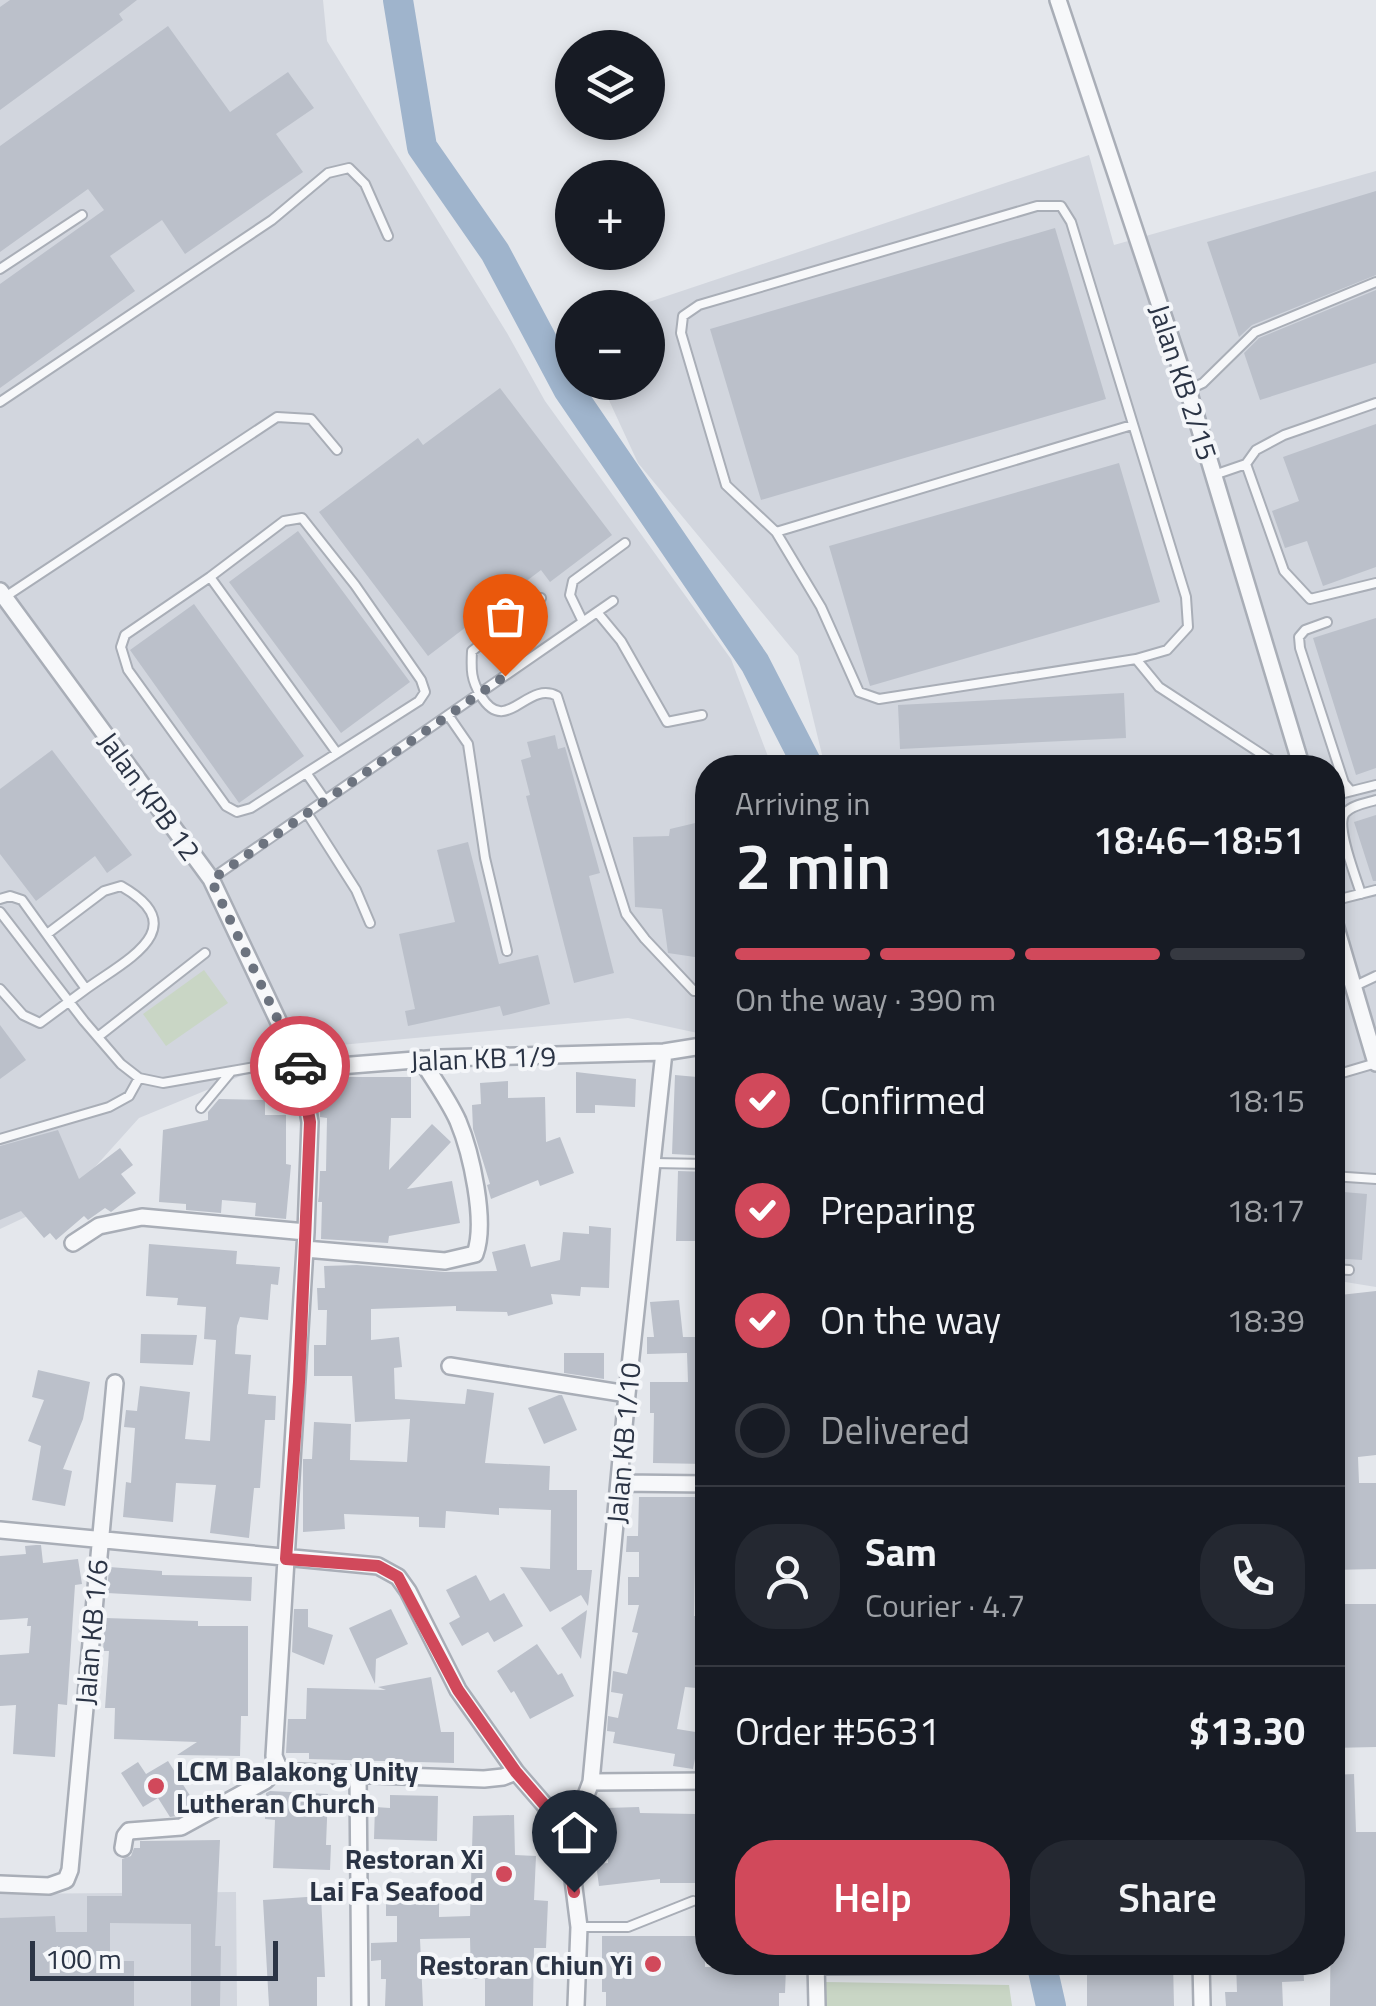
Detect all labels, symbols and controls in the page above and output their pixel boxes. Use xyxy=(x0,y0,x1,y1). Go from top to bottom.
map controls xyxy=(555,30,665,400)
button: layers xyxy=(555,30,665,140)
button: + xyxy=(555,160,665,270)
button: − xyxy=(555,290,665,400)
street label: Jalan KB 2/15 xyxy=(1139,298,1229,466)
pin xyxy=(463,574,548,677)
icon: bag xyxy=(478,589,533,644)
street label: Jalan KPB 12 xyxy=(88,722,212,870)
text: Arriving in xyxy=(735,779,871,827)
text: 18:46–18:51 xyxy=(1093,811,1305,869)
text: 2 min xyxy=(735,815,891,914)
text: On the way · 390 m xyxy=(735,975,996,1023)
courier xyxy=(250,1016,350,1116)
street label: Jalan KB 1/9 xyxy=(409,1034,557,1082)
icon: car xyxy=(273,1039,328,1094)
text: Confirmed xyxy=(820,1071,986,1129)
icon: check xyxy=(735,1073,790,1128)
text: 18:15 xyxy=(1226,1076,1305,1124)
text: Preparing xyxy=(820,1181,975,1239)
icon: check xyxy=(735,1183,790,1238)
text: 18:17 xyxy=(1226,1186,1305,1234)
text: On the way xyxy=(820,1291,1001,1349)
icon: check xyxy=(735,1293,790,1348)
text: 18:39 xyxy=(1226,1296,1305,1344)
street label: Jalan KB 1/10 xyxy=(595,1361,651,1525)
text: Delivered xyxy=(820,1401,970,1459)
text: Sam xyxy=(865,1523,937,1581)
button: person xyxy=(735,1524,840,1629)
button: phone xyxy=(1200,1524,1305,1629)
street label: Jalan KB 1/6 xyxy=(63,1557,119,1707)
text: Courier · 4.7 xyxy=(865,1581,1025,1629)
text: Order #5631 xyxy=(735,1702,940,1760)
text: $13.30 xyxy=(1189,1702,1305,1760)
place label: LCM Balakong Unity Lutheran Church xyxy=(176,1749,419,1824)
marker: LCM Balakong Unity Lutheran Church xyxy=(145,1775,167,1797)
pin xyxy=(532,1790,617,1893)
icon: home xyxy=(547,1805,602,1860)
place label: Restoran Xi Lai Fa Seafood xyxy=(309,1837,484,1912)
button: Help xyxy=(735,1840,1010,1955)
button: Share xyxy=(1030,1840,1305,1955)
marker: Restoran Xi Lai Fa Seafood xyxy=(493,1863,515,1885)
scale bar xyxy=(30,1936,278,1980)
text: 100 m xyxy=(45,1937,122,1980)
place label: Restoran Chiun Yi xyxy=(419,1943,633,1986)
marker: Restoran Chiun Yi xyxy=(642,1953,664,1975)

